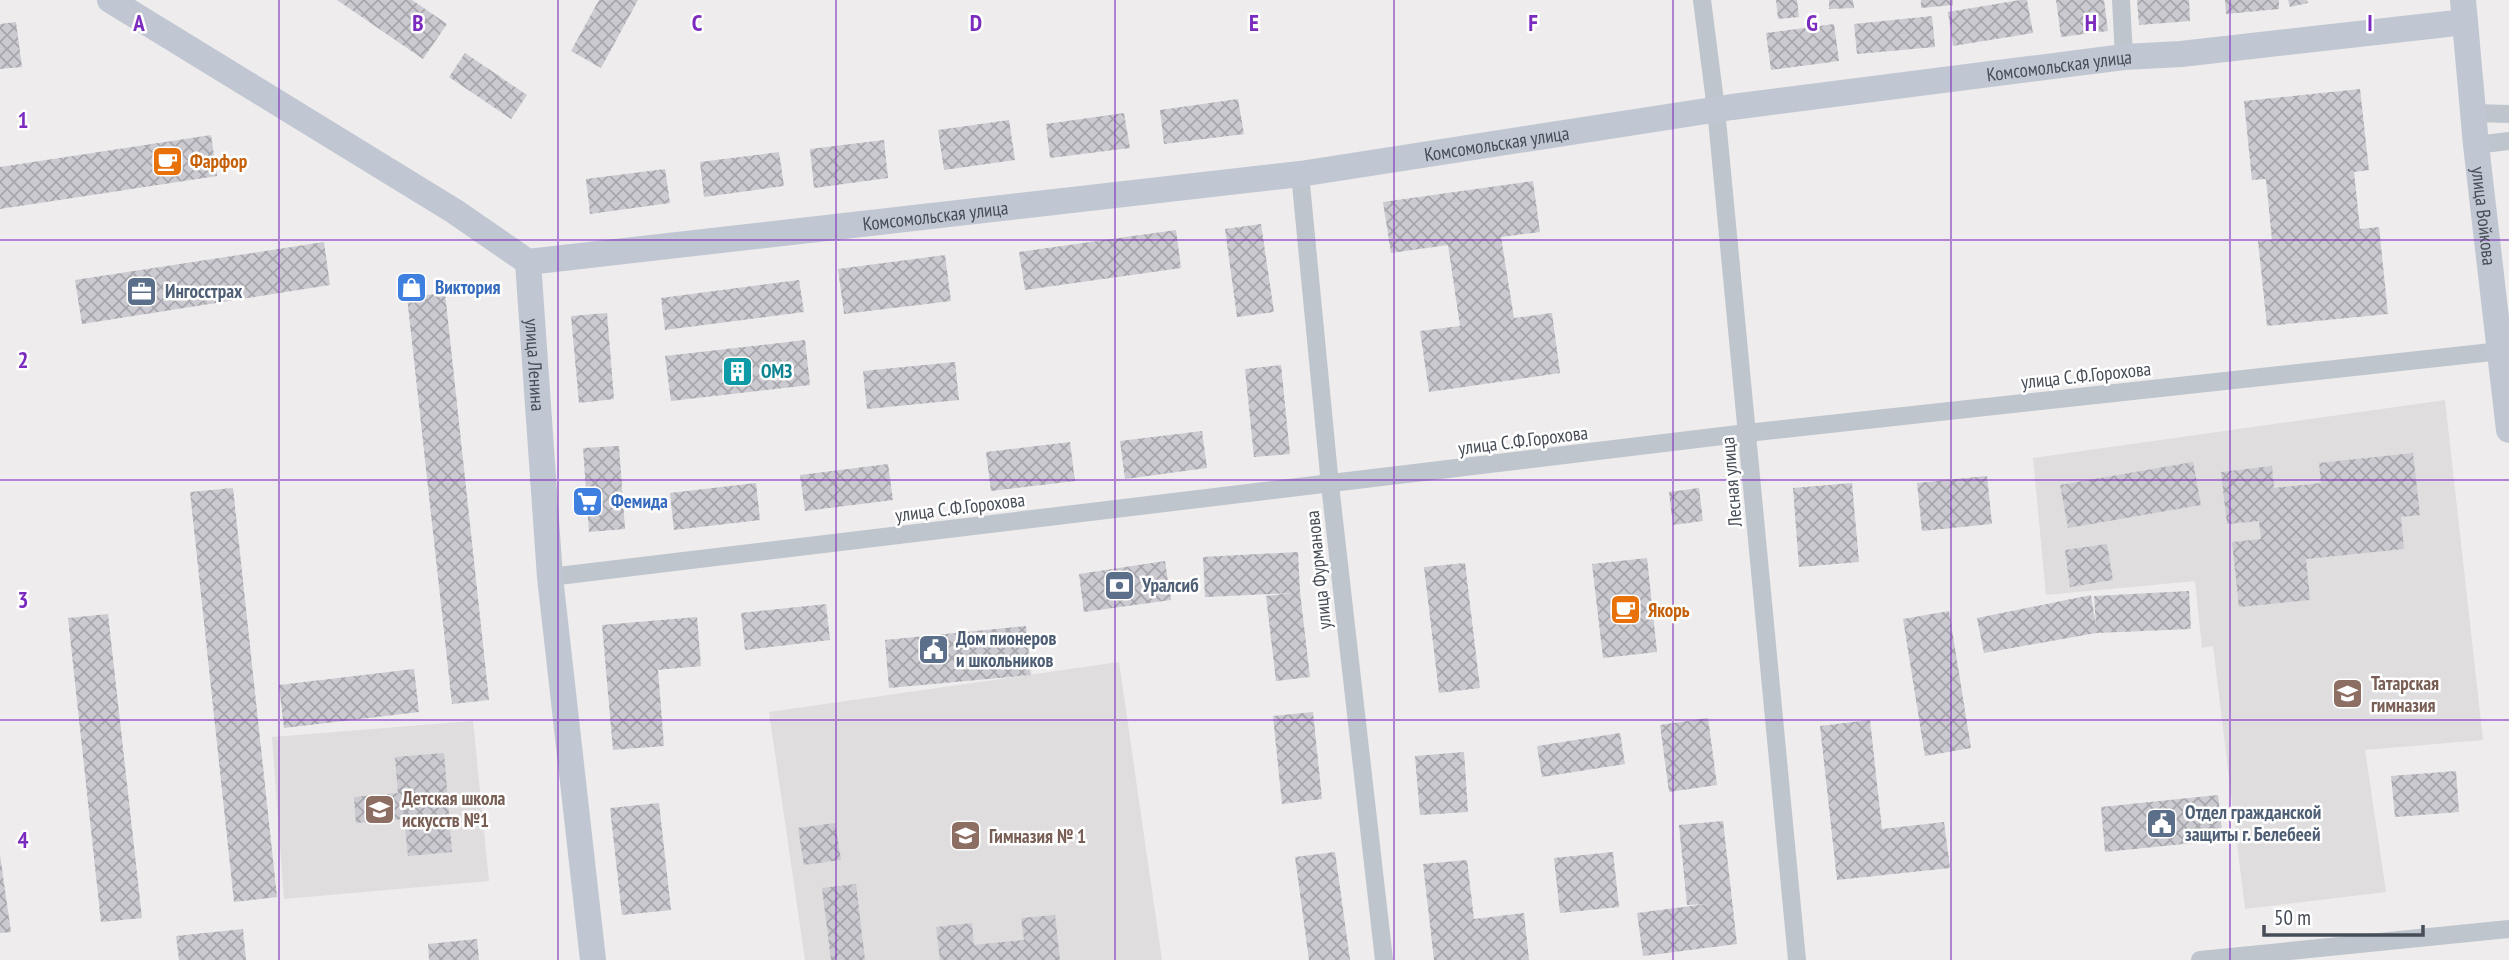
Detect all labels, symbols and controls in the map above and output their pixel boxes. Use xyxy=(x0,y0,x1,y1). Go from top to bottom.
text: A xyxy=(132,8,145,37)
text: B xyxy=(412,8,424,37)
text: C xyxy=(692,8,703,37)
text: D xyxy=(970,8,982,37)
text: E xyxy=(1249,8,1259,37)
text: F xyxy=(1528,8,1538,37)
text: G xyxy=(1806,8,1818,37)
text: H xyxy=(2085,8,2097,37)
text: I xyxy=(2367,8,2373,37)
street label: Комсомольская улица xyxy=(1985,45,2132,86)
text: 1 xyxy=(18,105,29,134)
street label: Комсомольская улица xyxy=(1423,120,1571,167)
cafe icon: Фарфор xyxy=(150,144,184,178)
place label: Фарфор xyxy=(190,149,248,173)
street label: улица Войкова xyxy=(2467,165,2502,267)
street label: Комсомольская улица xyxy=(861,195,1009,236)
shop icon: Виктория xyxy=(395,270,429,304)
office icon: Ингосстрах xyxy=(125,274,159,308)
place label: Виктория xyxy=(435,275,501,299)
place label: Ингосстрах xyxy=(165,279,243,303)
street label: улица Ленина xyxy=(520,318,550,412)
text: 2 xyxy=(18,345,29,374)
building icon: ОМЗ xyxy=(721,354,755,388)
street label: улица С.Ф.Горохова xyxy=(2020,356,2152,394)
place label: ОМЗ xyxy=(761,359,792,383)
street label: улица С.Ф.Горохова xyxy=(1457,420,1589,460)
street label: Лесная улица xyxy=(1715,436,1747,529)
supermarket icon: Фемида xyxy=(571,484,605,518)
street label: улица С.Ф.Горохова xyxy=(894,487,1026,527)
place label: Фемида xyxy=(611,489,668,513)
street label: улица Фурманова xyxy=(1300,509,1336,631)
bank icon: Уралсиб xyxy=(1102,568,1136,602)
place label: Уралсиб xyxy=(1141,573,1199,597)
text: 3 xyxy=(18,585,29,614)
cafe icon: Якорь xyxy=(1608,593,1642,627)
place label: Якорь xyxy=(1648,598,1690,622)
place label: Дом пионеров и школьников xyxy=(956,626,1056,672)
public building icon: Дом пионеров и школьников xyxy=(916,632,950,666)
place label: Татарская гимназия xyxy=(2371,671,2439,717)
school or university icon: Татарская гимназия xyxy=(2331,677,2365,711)
place label: Детская школа искусств №1 xyxy=(402,786,506,832)
school or university icon: Детская школа искусств №1 xyxy=(362,792,396,826)
place label: Отдел гражданской защиты г. Белебеей xyxy=(2185,800,2321,846)
public building icon: Отдел гражданской защиты г. Белебеей xyxy=(2145,806,2179,840)
school or university icon: Гимназия № 1 xyxy=(949,819,983,853)
place label: Гимназия № 1 xyxy=(989,824,1086,848)
text: 4 xyxy=(18,825,29,854)
scale bar xyxy=(2264,894,2423,938)
text: 50 m xyxy=(2274,904,2311,931)

